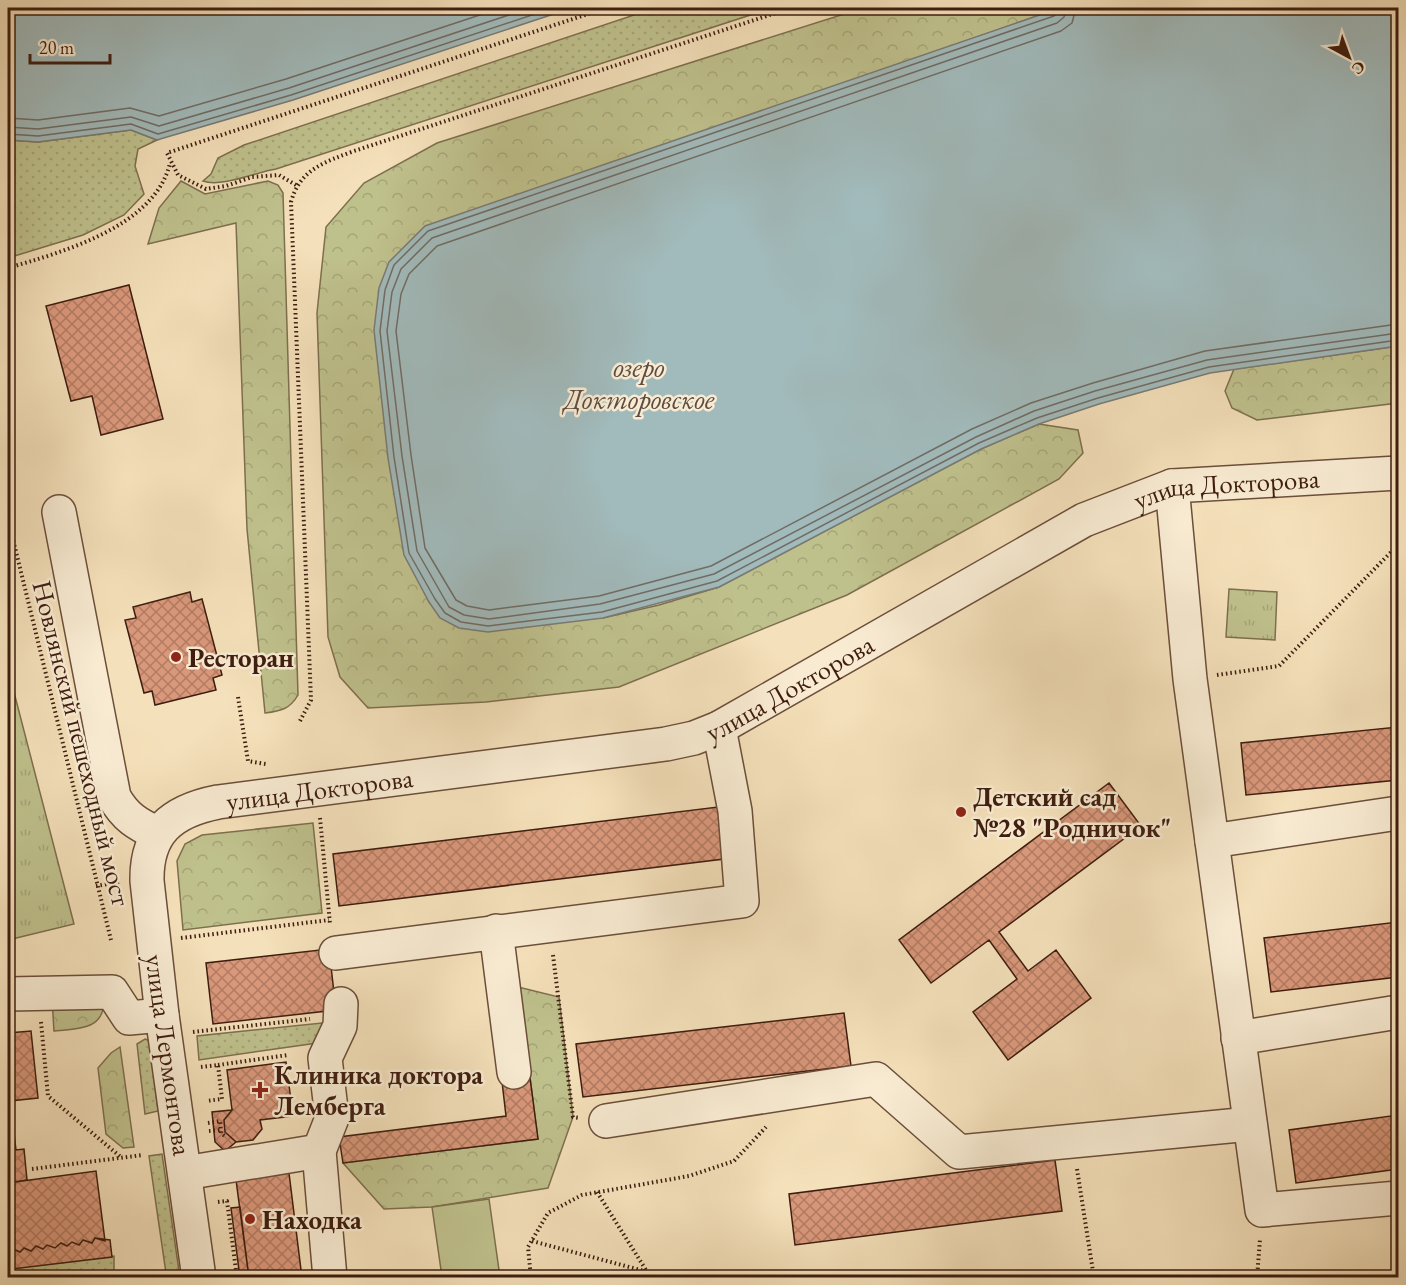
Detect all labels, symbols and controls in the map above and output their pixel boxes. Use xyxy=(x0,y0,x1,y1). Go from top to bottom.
scale bar xyxy=(30,27,110,65)
north arrow xyxy=(1319,27,1379,87)
text: 20 m xyxy=(39,36,74,59)
text: С xyxy=(1347,56,1370,80)
water label: озеро Докторовское xyxy=(562,349,715,417)
street label: улица Докторова xyxy=(1128,460,1321,517)
street label: Новлянский пешеходный мост xyxy=(25,577,139,909)
street label: улица Докторова xyxy=(701,626,880,749)
place label: Ресторан xyxy=(188,640,294,675)
marker: Ресторан xyxy=(169,650,183,664)
street label: улица Докторова xyxy=(224,759,415,818)
place label: Детский сад №28 "Родничок" xyxy=(973,779,1171,845)
marker: Детский сад №28 "Родничок" xyxy=(954,805,968,819)
street label: улица Лермонтова xyxy=(138,952,200,1158)
place label: Клиника доктора Лемберга xyxy=(274,1057,483,1123)
marker: Клиника доктора Лемберга xyxy=(251,1081,269,1099)
place label: Находка xyxy=(262,1202,362,1237)
marker: Находка xyxy=(243,1212,257,1226)

